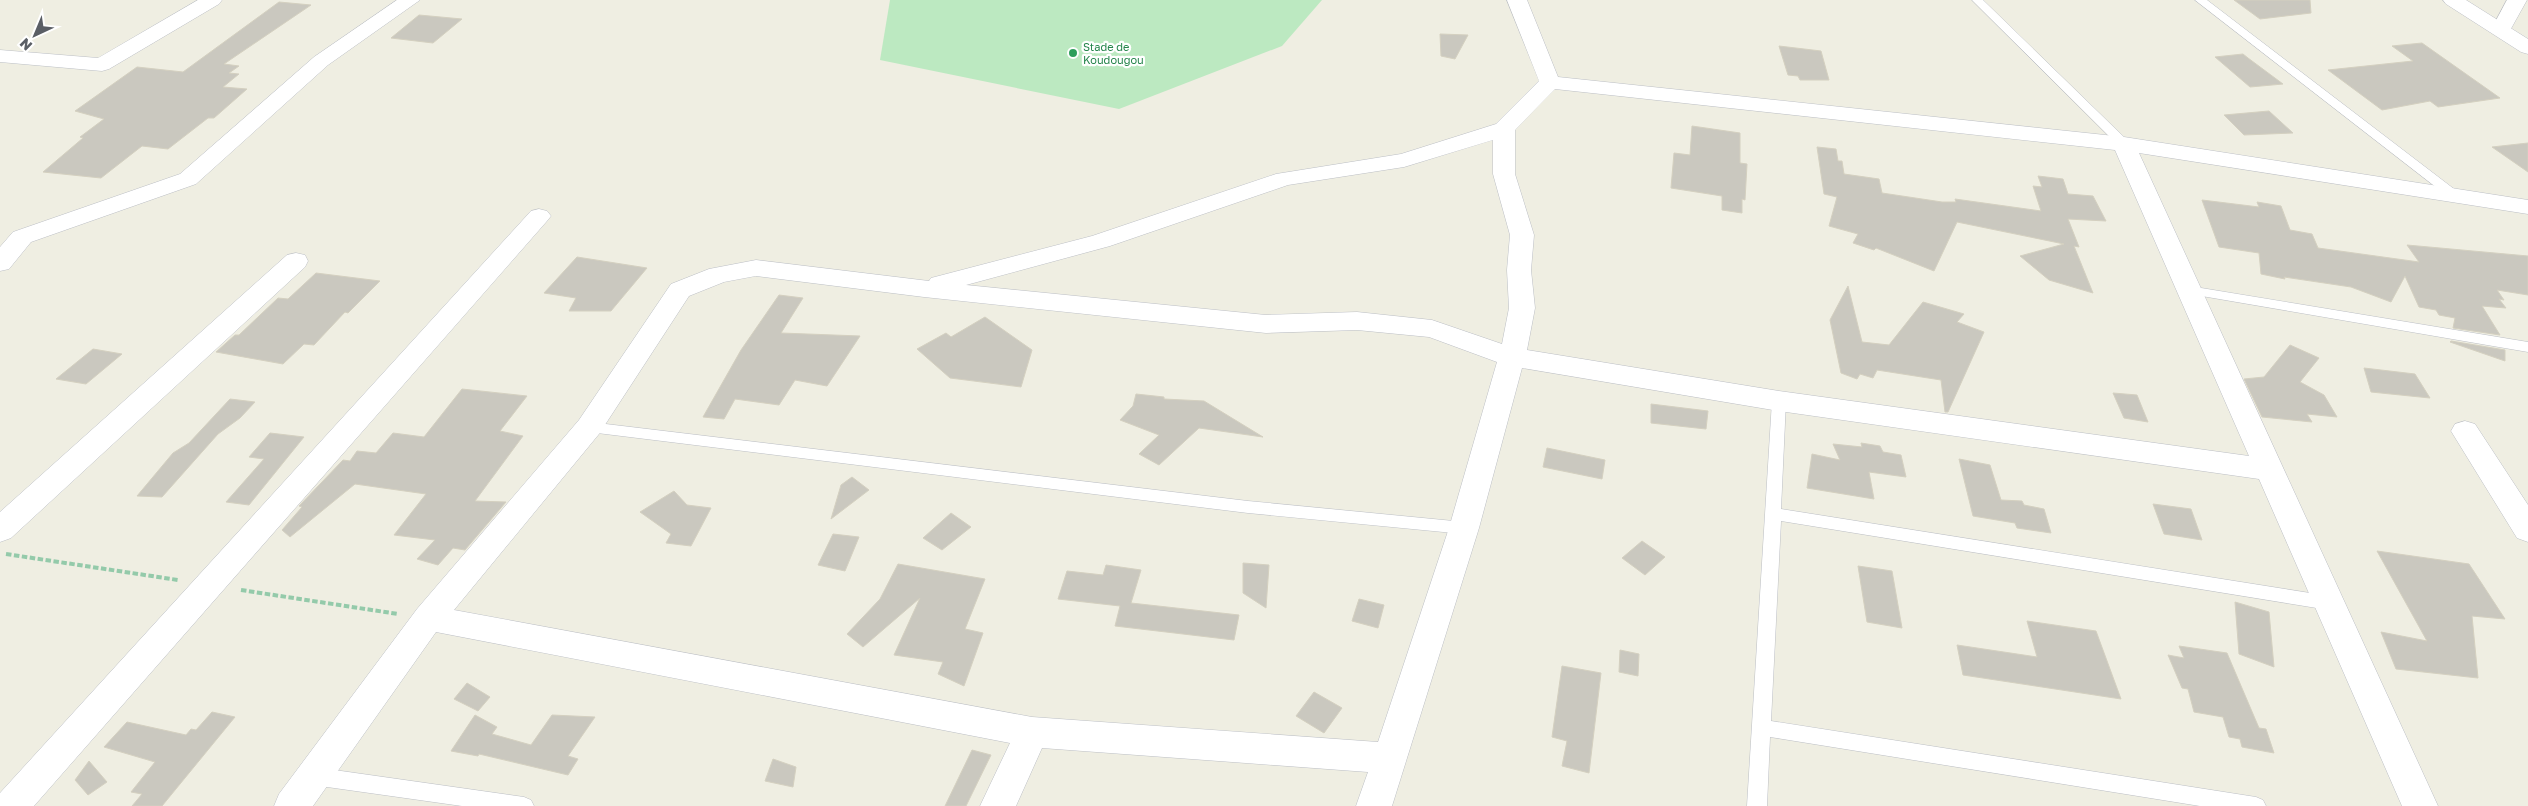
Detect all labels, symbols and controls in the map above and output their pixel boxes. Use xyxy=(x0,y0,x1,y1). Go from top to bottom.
north arrow xyxy=(10,10,60,60)
text: N xyxy=(16,35,35,55)
place label: Stade de Koudougou xyxy=(1083,40,1144,66)
marker: Stade de Koudougou xyxy=(1067,47,1079,59)

